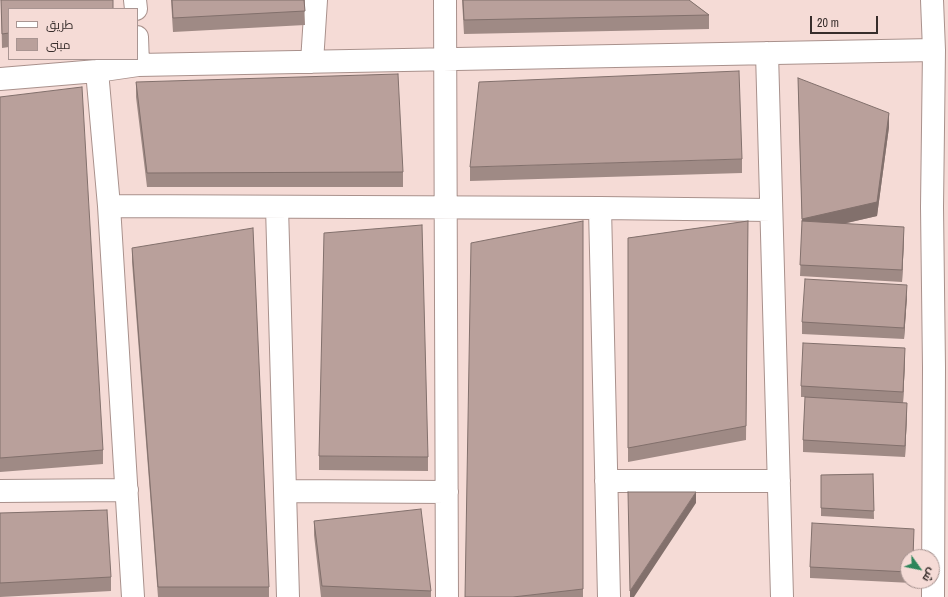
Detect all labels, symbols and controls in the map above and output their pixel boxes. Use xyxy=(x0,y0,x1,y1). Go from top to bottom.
legend xyxy=(8,8,138,60)
scale bar xyxy=(812,8,880,34)
text: 20 m xyxy=(817,15,839,31)
text: طريق xyxy=(46,17,73,33)
text: مبنى xyxy=(46,37,71,53)
north arrow xyxy=(900,549,940,589)
text: ش xyxy=(920,565,939,585)

